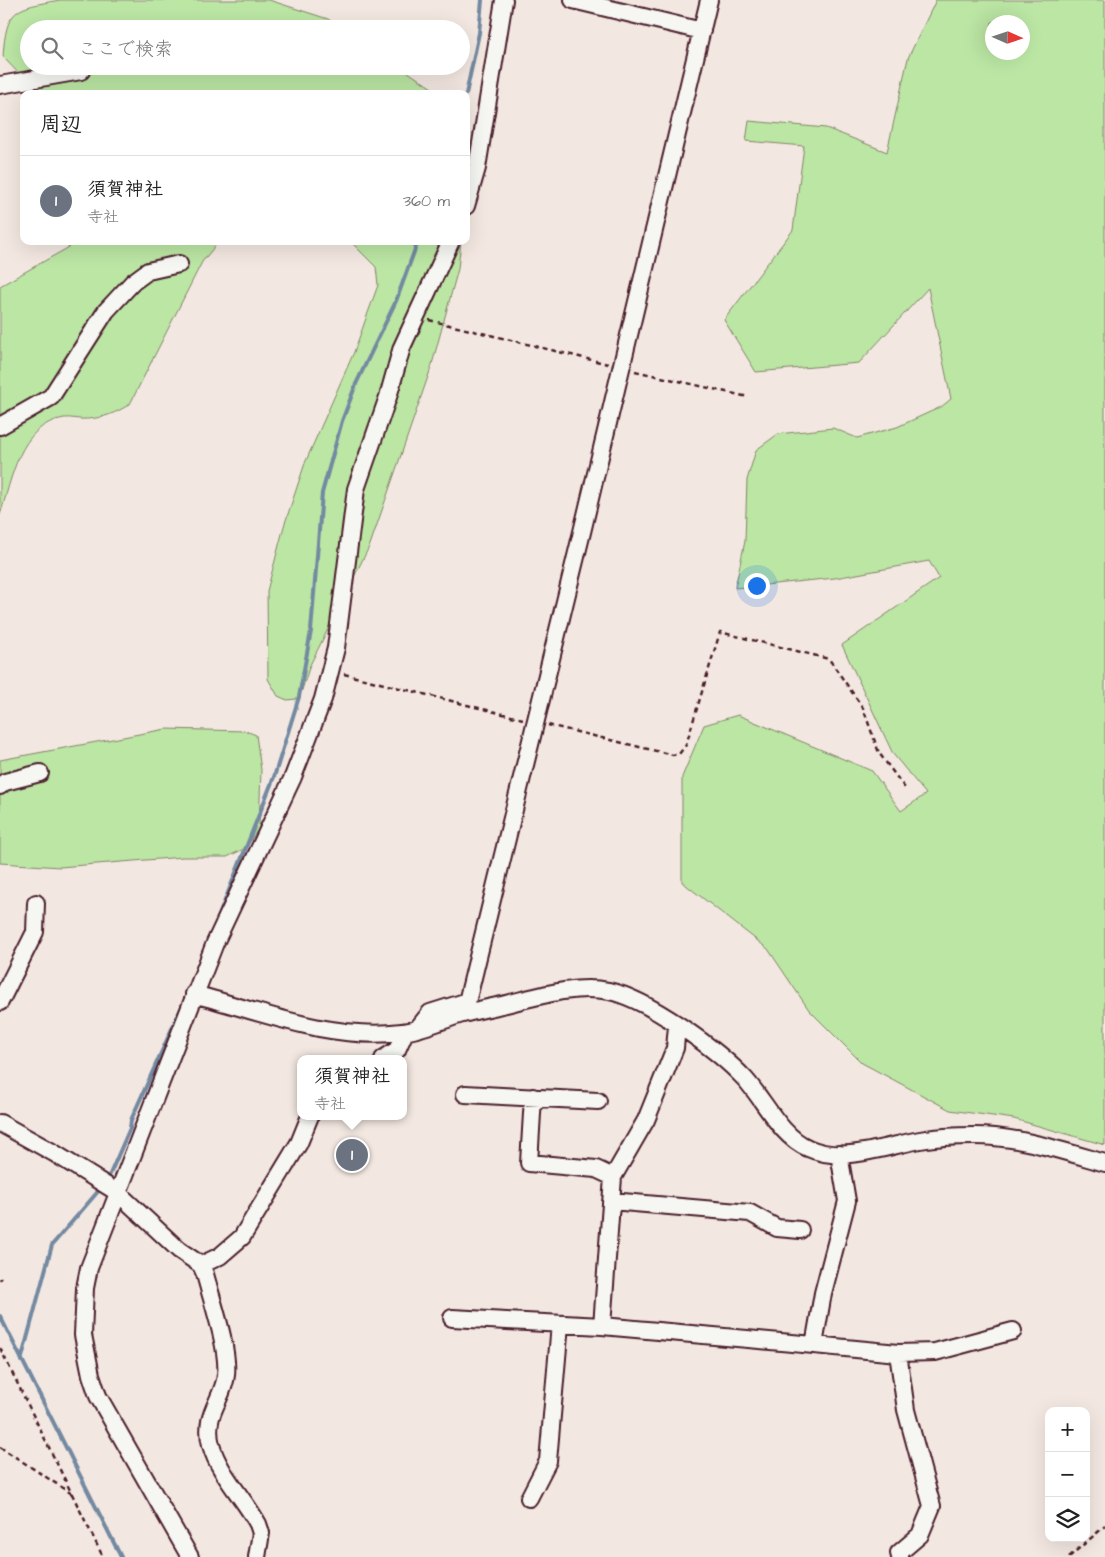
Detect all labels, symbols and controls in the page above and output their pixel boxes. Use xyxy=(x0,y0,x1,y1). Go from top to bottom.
north arrow xyxy=(985,15,1030,60)
search box xyxy=(20,20,470,75)
icon: search xyxy=(38,34,66,62)
text: ここで検索 xyxy=(78,36,173,63)
text: 周辺 xyxy=(40,110,82,139)
text: 須賀神社 xyxy=(87,176,163,203)
text: 1 xyxy=(55,190,57,212)
text: 360 m xyxy=(403,190,450,212)
text: 寺社 xyxy=(87,206,119,228)
your location xyxy=(744,573,770,599)
popup xyxy=(297,1055,407,1120)
text: 須賀神社 xyxy=(314,1063,390,1090)
text: 寺社 xyxy=(314,1093,346,1115)
pin: 1 xyxy=(336,1136,368,1174)
map controls xyxy=(1045,1407,1090,1542)
button: + xyxy=(1045,1407,1090,1452)
button: − xyxy=(1045,1452,1090,1497)
button: layers xyxy=(1045,1497,1090,1542)

